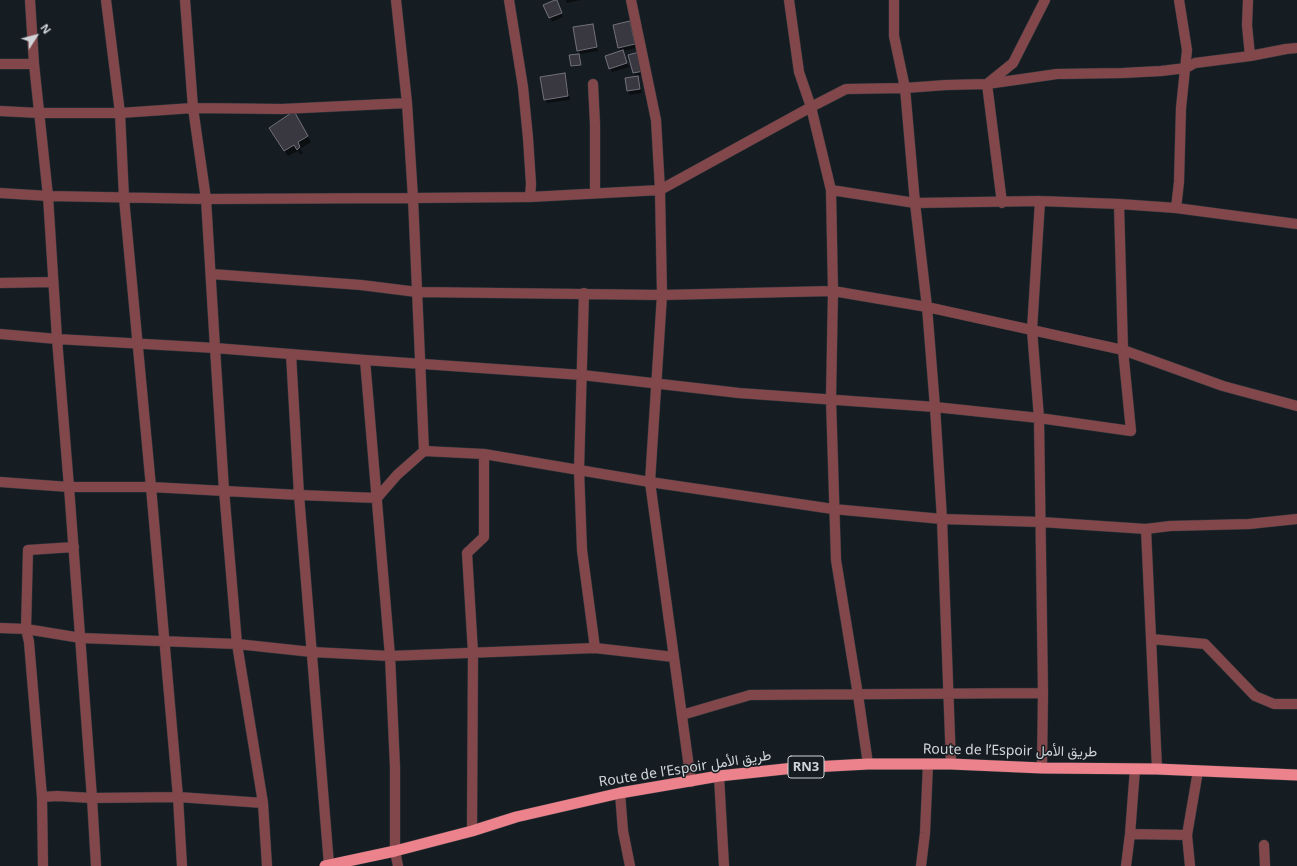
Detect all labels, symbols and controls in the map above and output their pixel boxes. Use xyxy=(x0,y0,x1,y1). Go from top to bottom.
north arrow xyxy=(16,16,56,56)
text: N xyxy=(37,21,55,37)
street label: Route de l’Espoir طريق الأمل xyxy=(923,741,1097,761)
street label: Route de l’Espoir طريق الأمل xyxy=(597,747,773,791)
road number: RN3 xyxy=(788,756,824,778)

